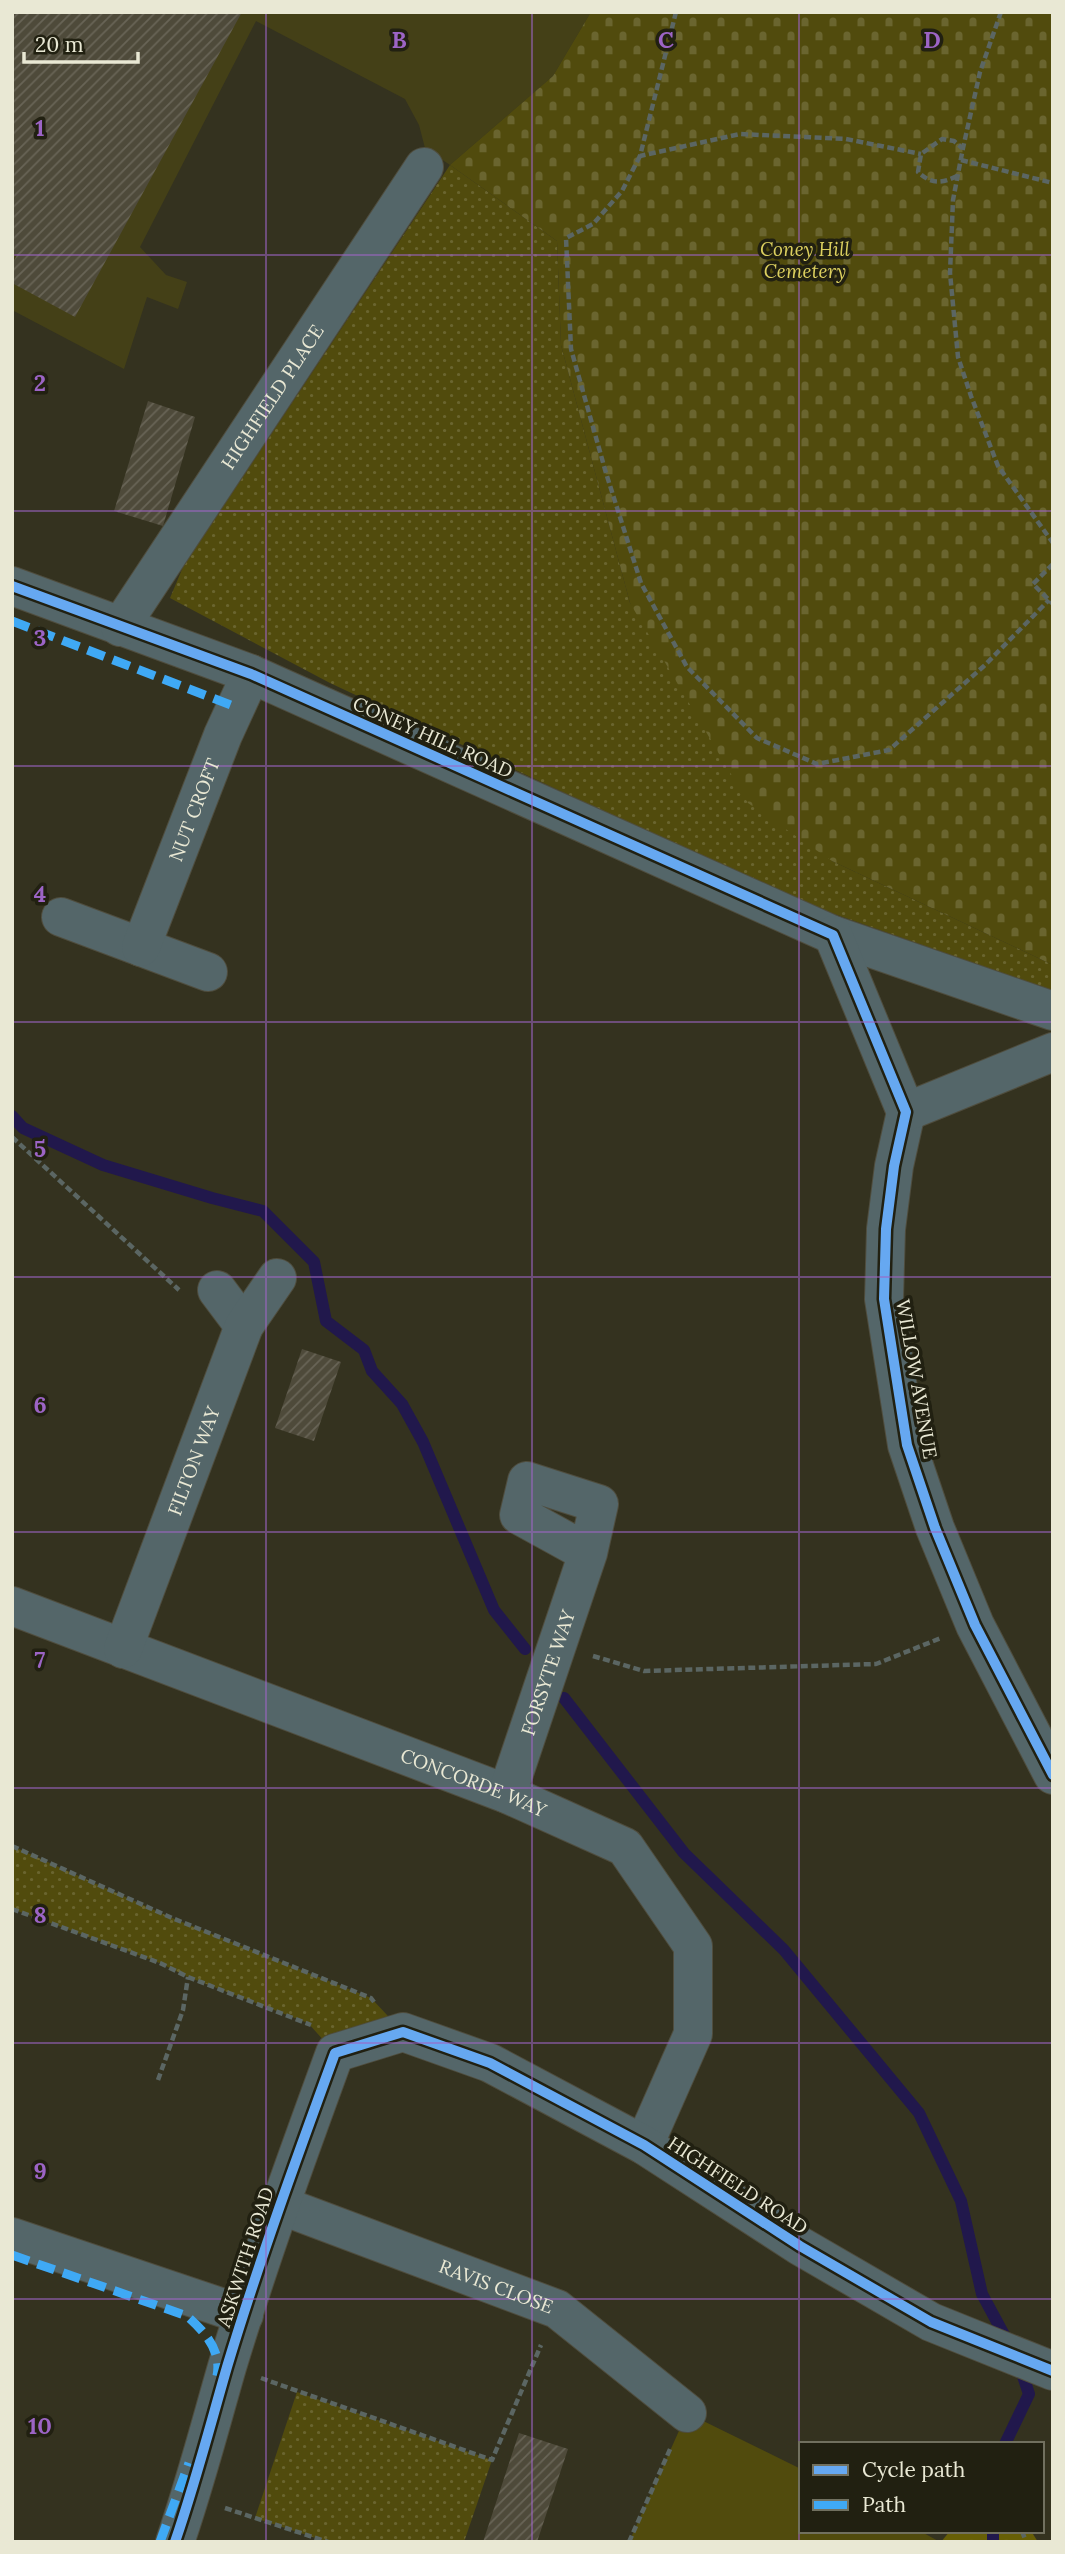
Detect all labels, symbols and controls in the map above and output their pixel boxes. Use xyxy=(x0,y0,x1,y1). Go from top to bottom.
scale bar xyxy=(24,21,138,65)
text: B xyxy=(391,25,407,54)
text: C xyxy=(658,25,674,54)
text: D xyxy=(923,25,941,54)
text: 20 m xyxy=(35,31,84,58)
text: 1 xyxy=(35,113,45,142)
park label: Coney Hill Cemetery xyxy=(760,237,851,283)
street label: HIGHFIELD PLACE xyxy=(216,320,329,474)
text: 2 xyxy=(34,368,46,397)
text: 3 xyxy=(34,623,46,652)
street label: CONEY HILL ROAD xyxy=(349,691,517,783)
street label: NUT CROFT xyxy=(163,755,225,865)
text: 4 xyxy=(34,879,46,908)
text: 5 xyxy=(34,1134,46,1163)
street label: WILLOW AVENUE xyxy=(891,1297,943,1461)
text: 6 xyxy=(33,1390,47,1419)
street label: FILTON WAY xyxy=(162,1402,225,1519)
street label: FORSYTE WAY xyxy=(516,1606,580,1738)
text: 7 xyxy=(35,1645,46,1674)
street label: CONCORDE WAY xyxy=(397,1743,551,1823)
text: 8 xyxy=(33,1900,47,1929)
street label: HIGHFIELD ROAD xyxy=(664,2131,812,2239)
text: 9 xyxy=(33,2156,47,2185)
street label: ASKWITH ROAD xyxy=(211,2184,279,2331)
street label: RAVIS CLOSE xyxy=(436,2254,557,2319)
text: 10 xyxy=(28,2411,52,2440)
legend xyxy=(799,2442,1044,2533)
text: Cycle path xyxy=(862,2456,965,2483)
text: Path xyxy=(862,2491,906,2518)

